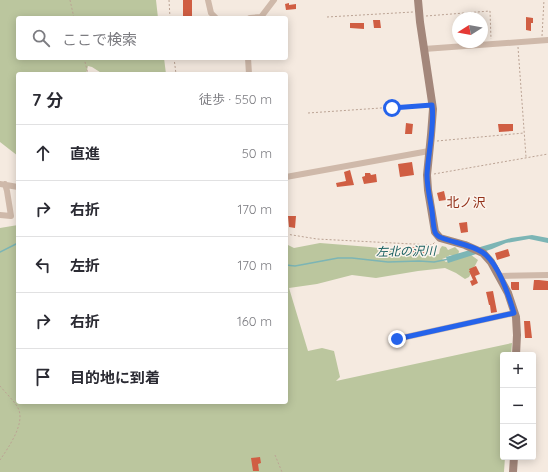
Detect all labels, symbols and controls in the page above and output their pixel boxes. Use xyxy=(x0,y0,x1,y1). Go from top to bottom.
north arrow xyxy=(452,12,488,48)
search box xyxy=(16,16,288,60)
icon: search xyxy=(30,27,52,49)
text: ここで検索 xyxy=(62,30,137,49)
text: 7 分 xyxy=(32,89,63,110)
text: 徒歩 · 550 m xyxy=(199,91,272,107)
route start xyxy=(383,99,401,117)
icon: ahead xyxy=(32,142,54,164)
text: 直進 xyxy=(70,144,100,163)
text: 50 m xyxy=(242,145,272,161)
district label: 北ノ沢 xyxy=(446,194,486,210)
icon: right xyxy=(32,198,54,220)
text: 右折 xyxy=(70,200,100,219)
text: 170 m xyxy=(237,201,272,217)
water label: 左北の沢川 xyxy=(376,243,438,259)
icon: left xyxy=(32,254,54,276)
text: 左折 xyxy=(70,256,100,275)
text: 170 m xyxy=(237,257,272,273)
icon: right xyxy=(32,310,54,332)
text: 右折 xyxy=(70,312,100,331)
text: 160 m xyxy=(237,313,272,329)
route end xyxy=(388,330,406,348)
map controls xyxy=(500,352,536,460)
button: + xyxy=(500,352,536,388)
icon: arrive xyxy=(32,366,54,388)
text: 目的地に到着 xyxy=(70,368,160,387)
button: − xyxy=(500,388,536,424)
button: layers xyxy=(500,424,536,460)

